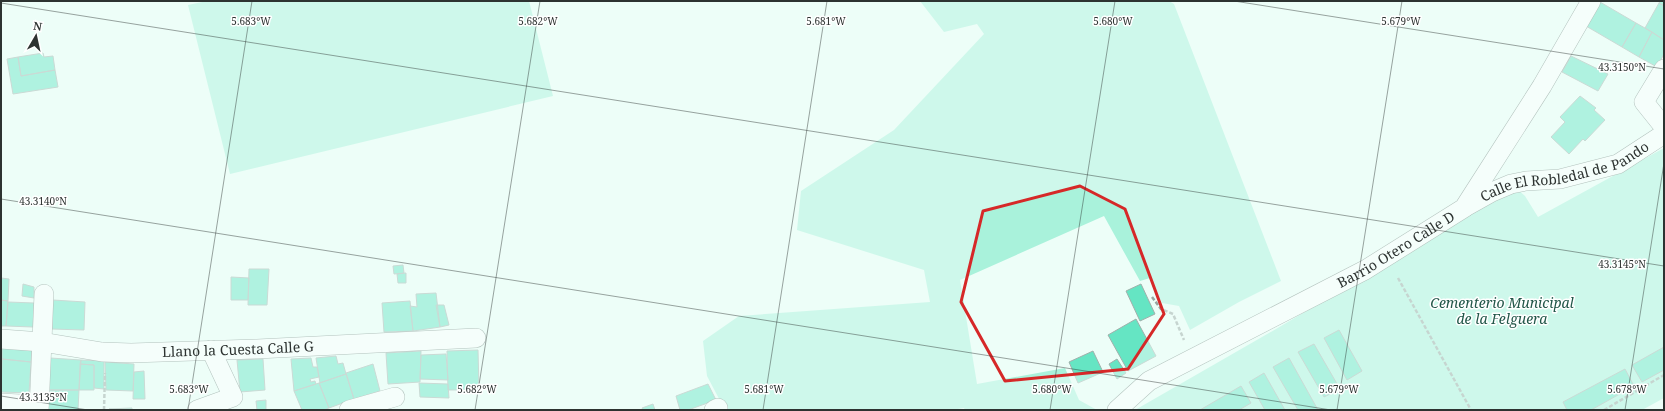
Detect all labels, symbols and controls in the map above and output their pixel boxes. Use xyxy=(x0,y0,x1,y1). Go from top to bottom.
text: 5.683°W xyxy=(231,14,271,28)
text: 5.682°W xyxy=(518,14,558,28)
text: 5.681°W xyxy=(806,14,846,28)
text: 5.680°W xyxy=(1093,14,1133,28)
text: 5.679°W xyxy=(1381,14,1421,28)
north arrow xyxy=(16,16,56,56)
text: N xyxy=(32,18,43,34)
text: 43.3150°N xyxy=(1598,60,1646,74)
street label: Calle El Robledal de Pando xyxy=(1476,137,1652,206)
text: 43.3140°N xyxy=(19,194,67,208)
street label: Barrio Otero Calle D xyxy=(1334,206,1458,292)
text: 43.3145°N xyxy=(1598,257,1646,271)
park label: Cementerio Municipal de la Felguera xyxy=(1430,293,1575,328)
street label: Llano la Cuesta Calle G xyxy=(162,336,314,361)
text: 5.683°W xyxy=(169,382,209,396)
text: 5.682°W xyxy=(457,382,497,396)
text: 5.681°W xyxy=(744,382,784,396)
text: 5.680°W xyxy=(1032,382,1072,396)
text: 5.679°W xyxy=(1319,382,1359,396)
text: 5.678°W xyxy=(1607,382,1647,396)
text: 43.3135°N xyxy=(19,390,67,404)

